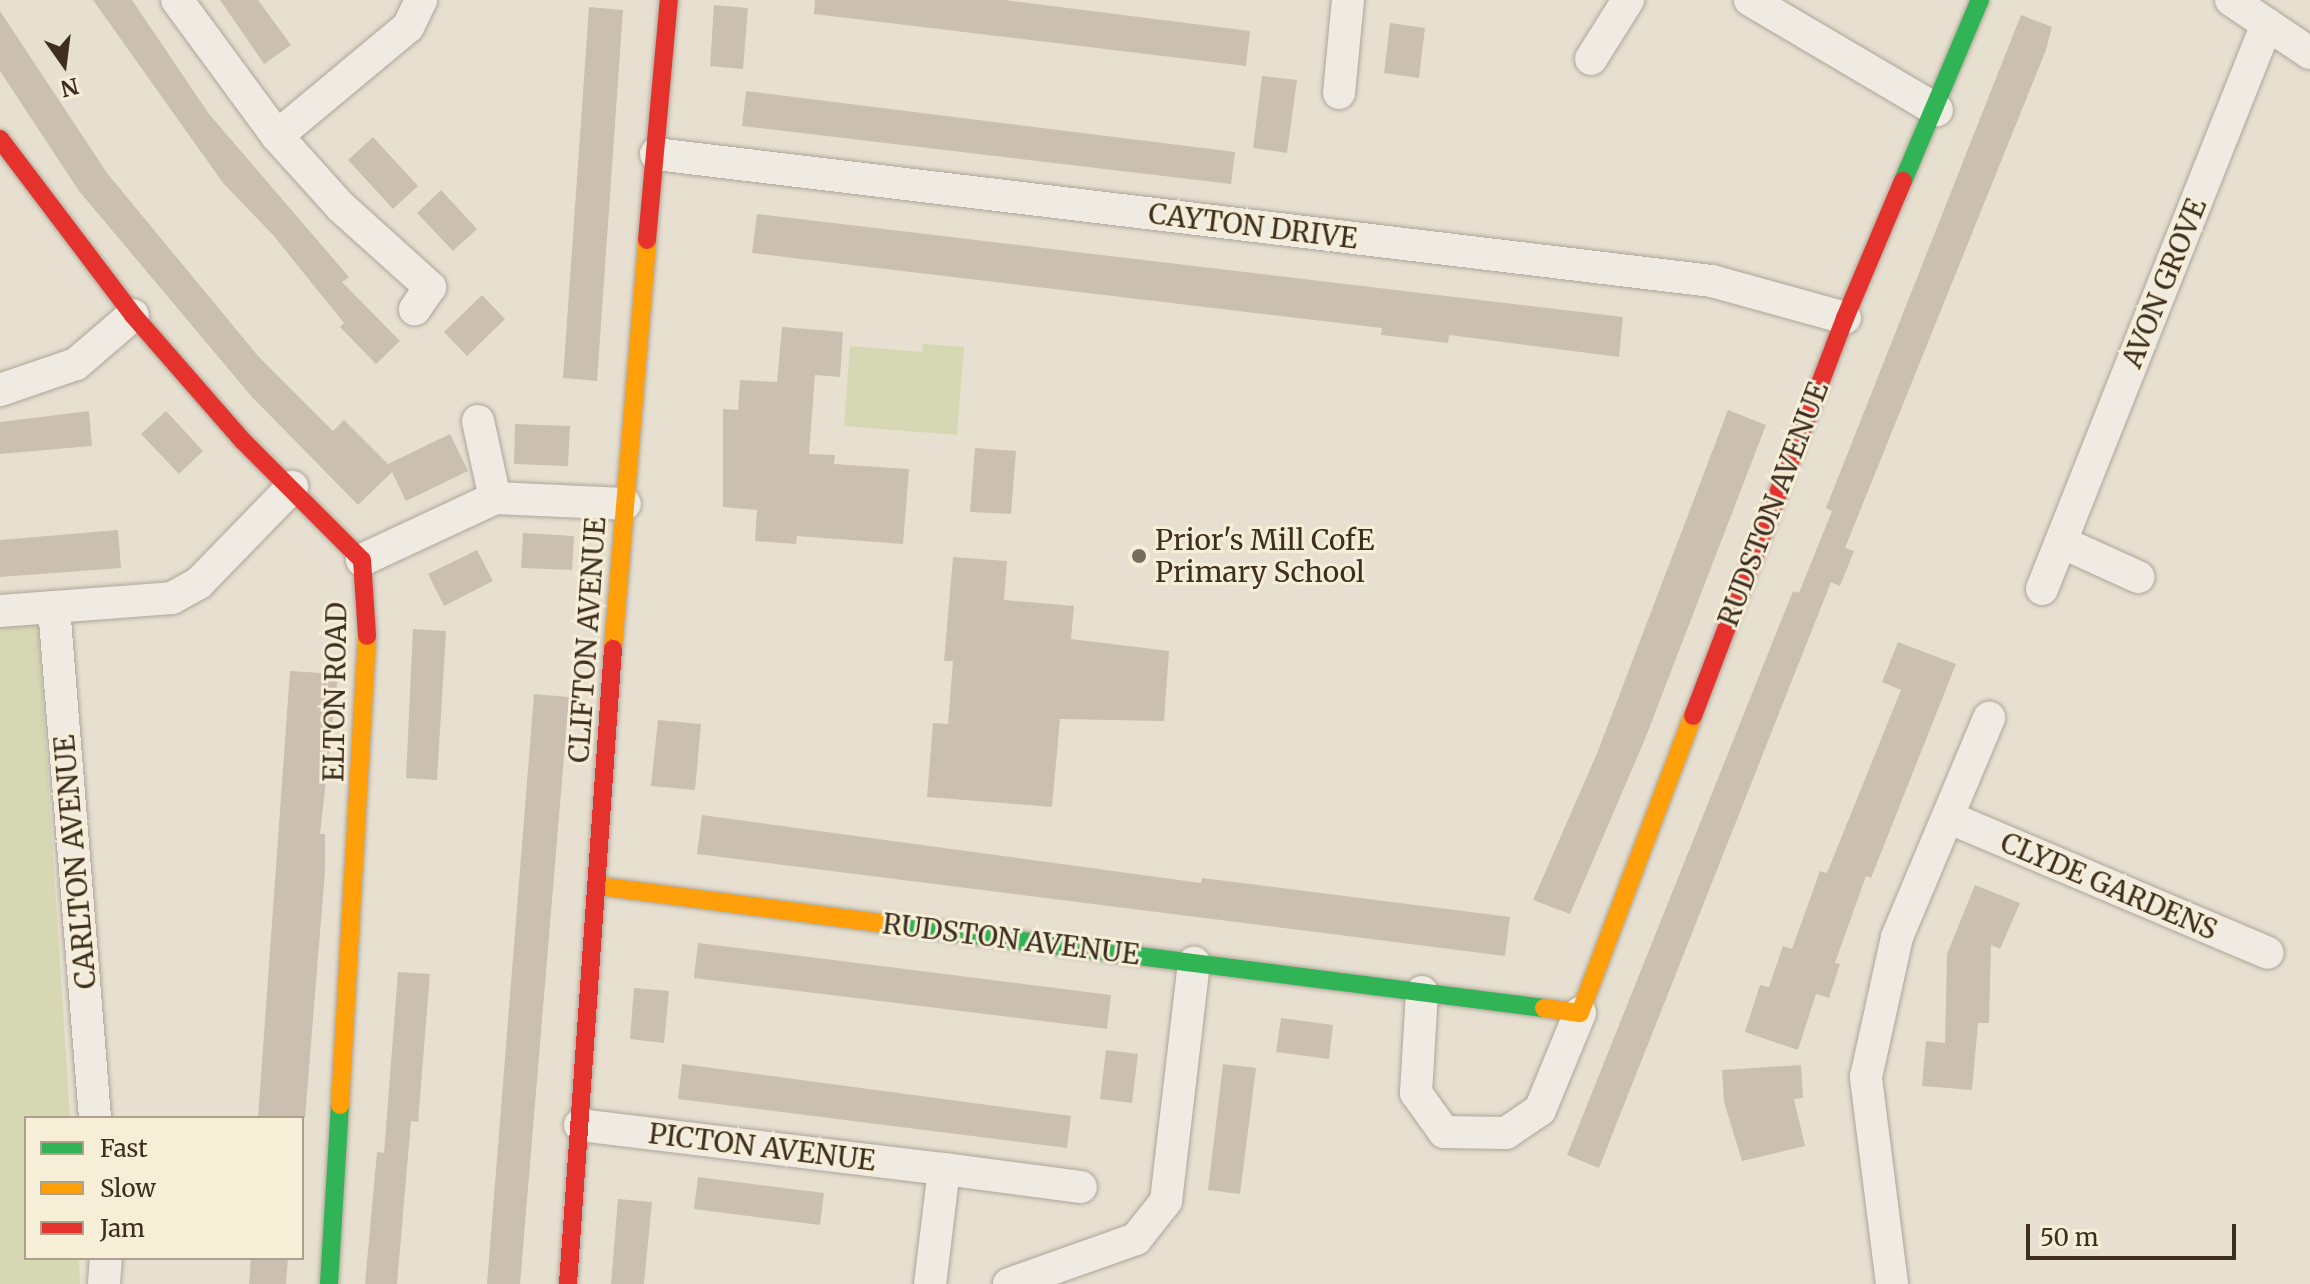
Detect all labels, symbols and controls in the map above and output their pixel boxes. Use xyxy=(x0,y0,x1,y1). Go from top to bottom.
north arrow xyxy=(24,24,104,104)
text: N xyxy=(58,72,82,103)
street label: AVON GROVE xyxy=(2115,193,2213,373)
street label: CAYTON DRIVE xyxy=(1147,197,1359,255)
street label: RUDSTON AVENUE xyxy=(1711,377,1835,631)
street label: CLIFTON AVENUE xyxy=(562,516,612,764)
place label: Prior's Mill CofE Primary School xyxy=(1155,523,1374,589)
marker: Prior's Mill CofE Primary School xyxy=(1130,547,1148,565)
street label: ELTON ROAD xyxy=(317,602,353,782)
street label: CARLTON AVENUE xyxy=(47,734,103,990)
street label: CLYDE GARDENS xyxy=(1996,825,2222,947)
street label: RUDSTON AVENUE xyxy=(881,907,1141,971)
legend xyxy=(24,1116,304,1260)
street label: PICTON AVENUE xyxy=(647,1116,877,1178)
text: Fast xyxy=(100,1133,148,1164)
text: Slow xyxy=(100,1173,156,1204)
scale bar xyxy=(2030,1208,2240,1258)
text: Jam xyxy=(100,1213,145,1244)
text: 50 m xyxy=(2040,1222,2099,1253)

